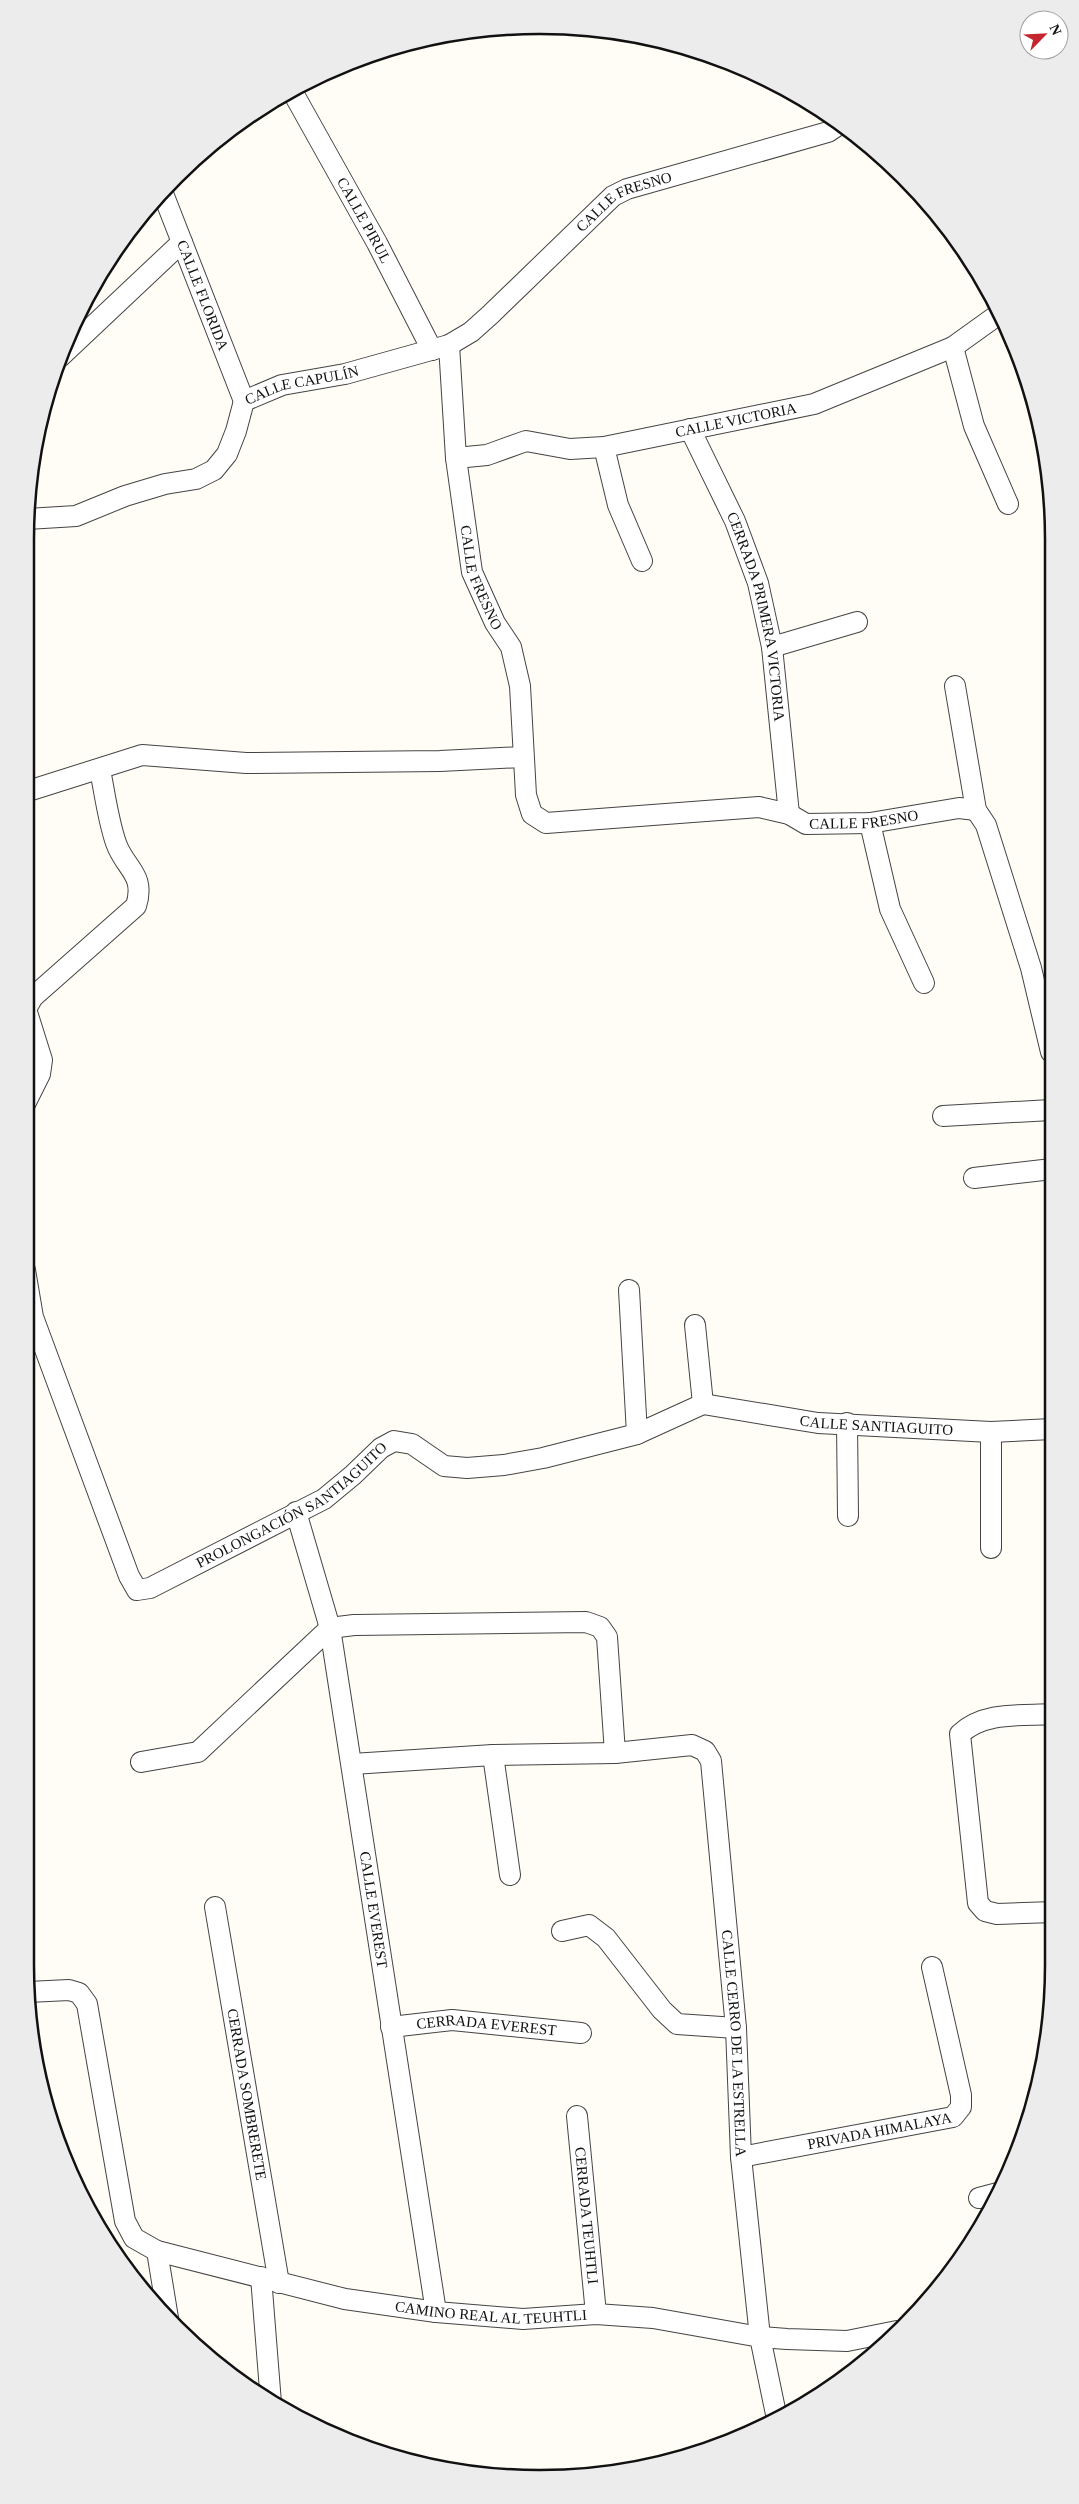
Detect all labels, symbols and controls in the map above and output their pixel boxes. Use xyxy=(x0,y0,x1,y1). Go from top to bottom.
north arrow xyxy=(1019,10,1069,60)
text: N xyxy=(1047,22,1064,38)
street label: CALLE FRESNO xyxy=(573,169,674,235)
street label: CALLE PIRUL xyxy=(334,175,394,266)
street label: CALLE FLORIDA xyxy=(174,238,232,353)
street label: CALLE CAPULÍN xyxy=(243,363,361,408)
street label: CALLE VICTORIA xyxy=(674,400,798,440)
street label: CERRADA PRIMERA VICTORIA xyxy=(724,509,788,722)
street label: CALLE FRESNO xyxy=(458,524,505,633)
street label: CALLE FRESNO xyxy=(809,807,920,832)
street label: CALLE SANTIAGUITO xyxy=(799,1412,954,1438)
street label: PROLONGACIÓN SANTIAGUITO xyxy=(194,1439,390,1571)
street label: CALLE EVEREST xyxy=(357,1850,391,1969)
street label: CALLE CERRO DE LA ESTRELLA xyxy=(719,1929,749,2157)
street label: CERRADA SOMBRERETE xyxy=(224,2007,269,2181)
street label: CERRADA EVEREST xyxy=(416,2012,557,2038)
street label: PRIVADA HIMALAYA xyxy=(806,2109,953,2152)
street label: CERRADA TEUHTLI xyxy=(572,2146,601,2285)
street label: CAMINO REAL AL TEUHTLI xyxy=(394,2298,587,2327)

